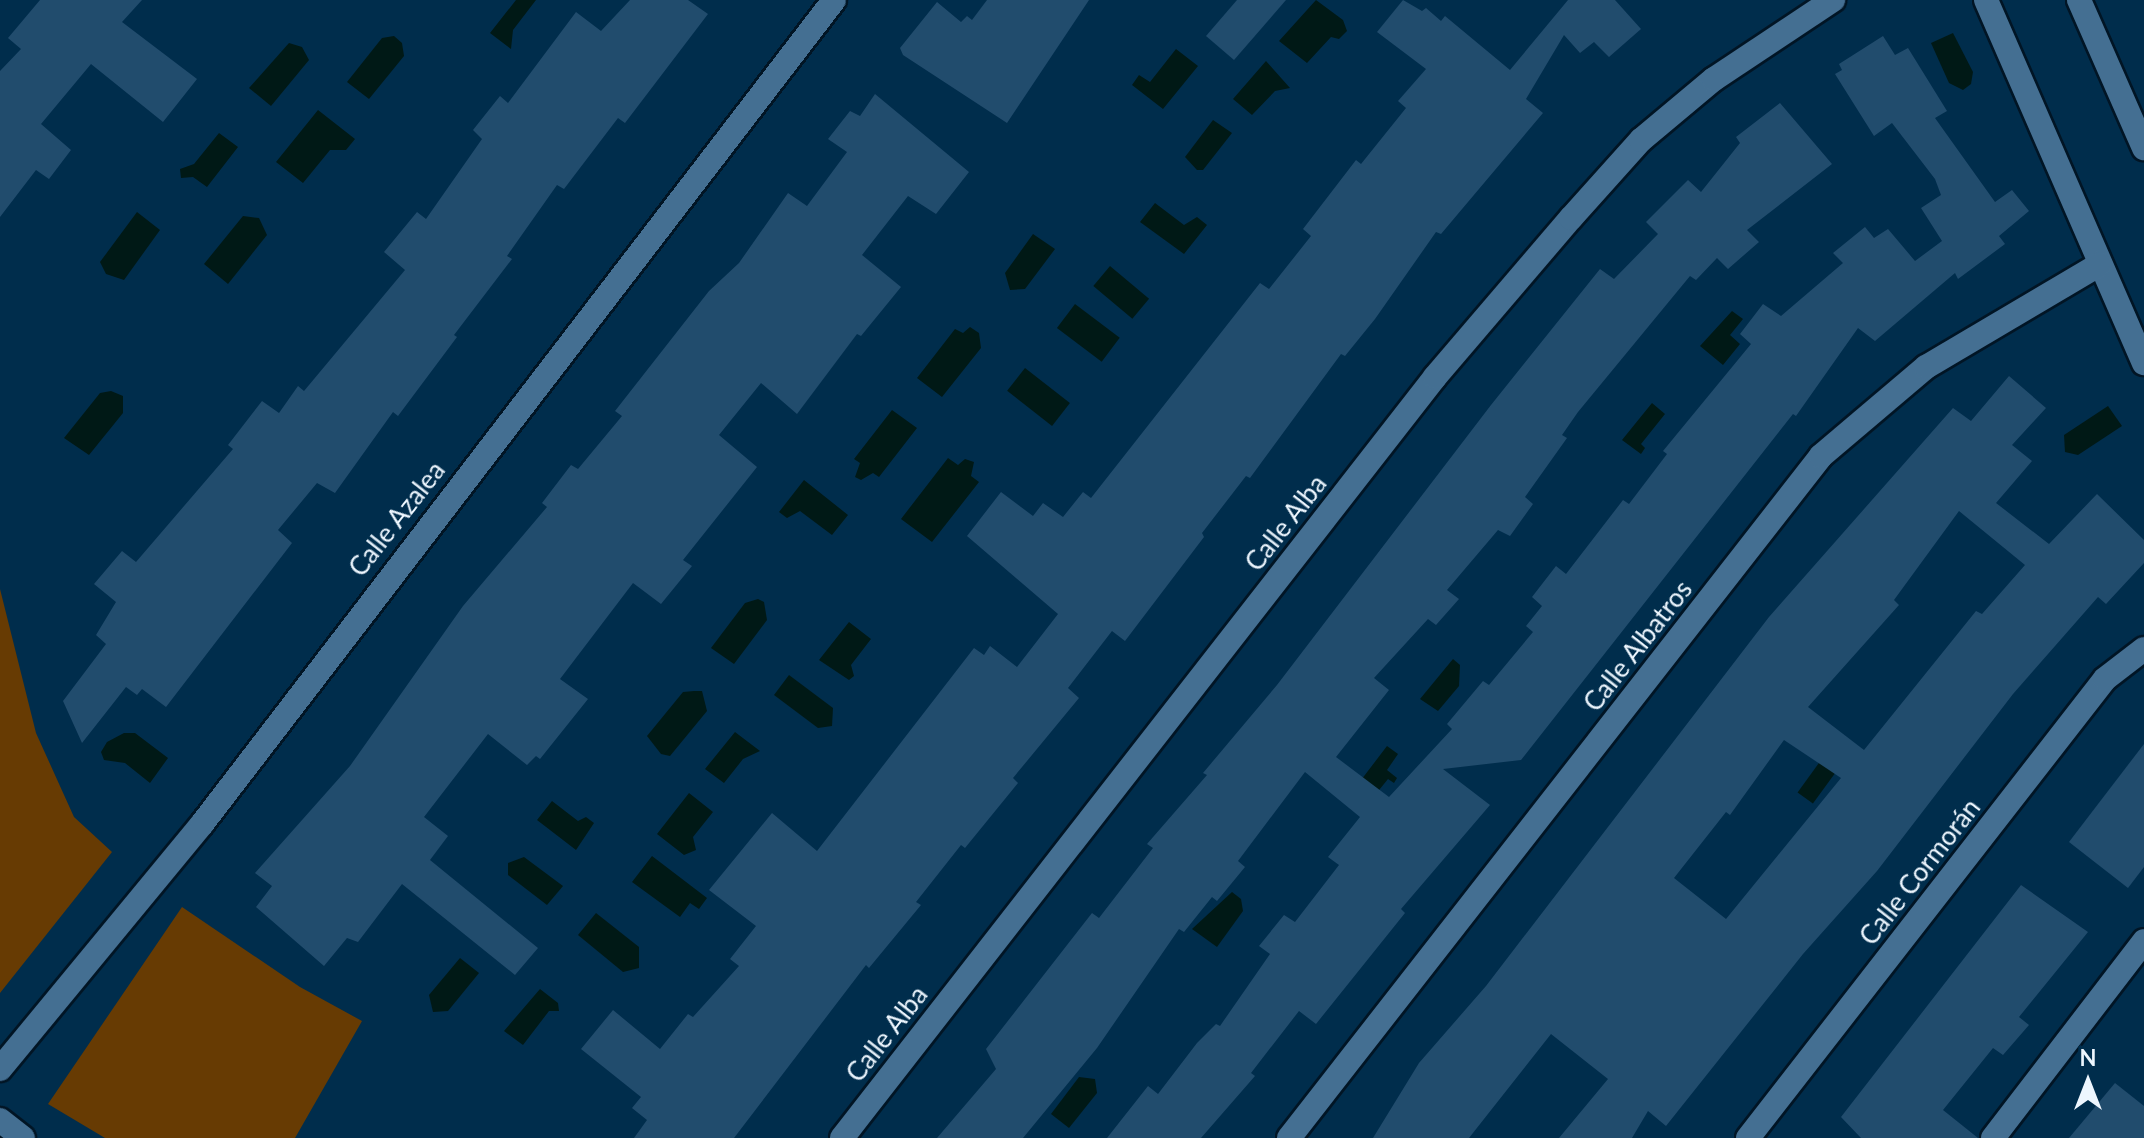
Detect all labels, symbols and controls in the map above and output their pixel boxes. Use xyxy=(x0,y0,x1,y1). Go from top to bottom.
street label: Calle Azalea xyxy=(342,455,452,583)
street label: Calle Alba xyxy=(1239,468,1333,578)
street label: Calle Albatros xyxy=(1577,574,1699,718)
street label: Calle Cormorán xyxy=(1853,793,1987,951)
street label: Calle Alba xyxy=(840,979,934,1089)
north arrow xyxy=(2048,1042,2128,1122)
text: N xyxy=(2080,1044,2096,1071)

